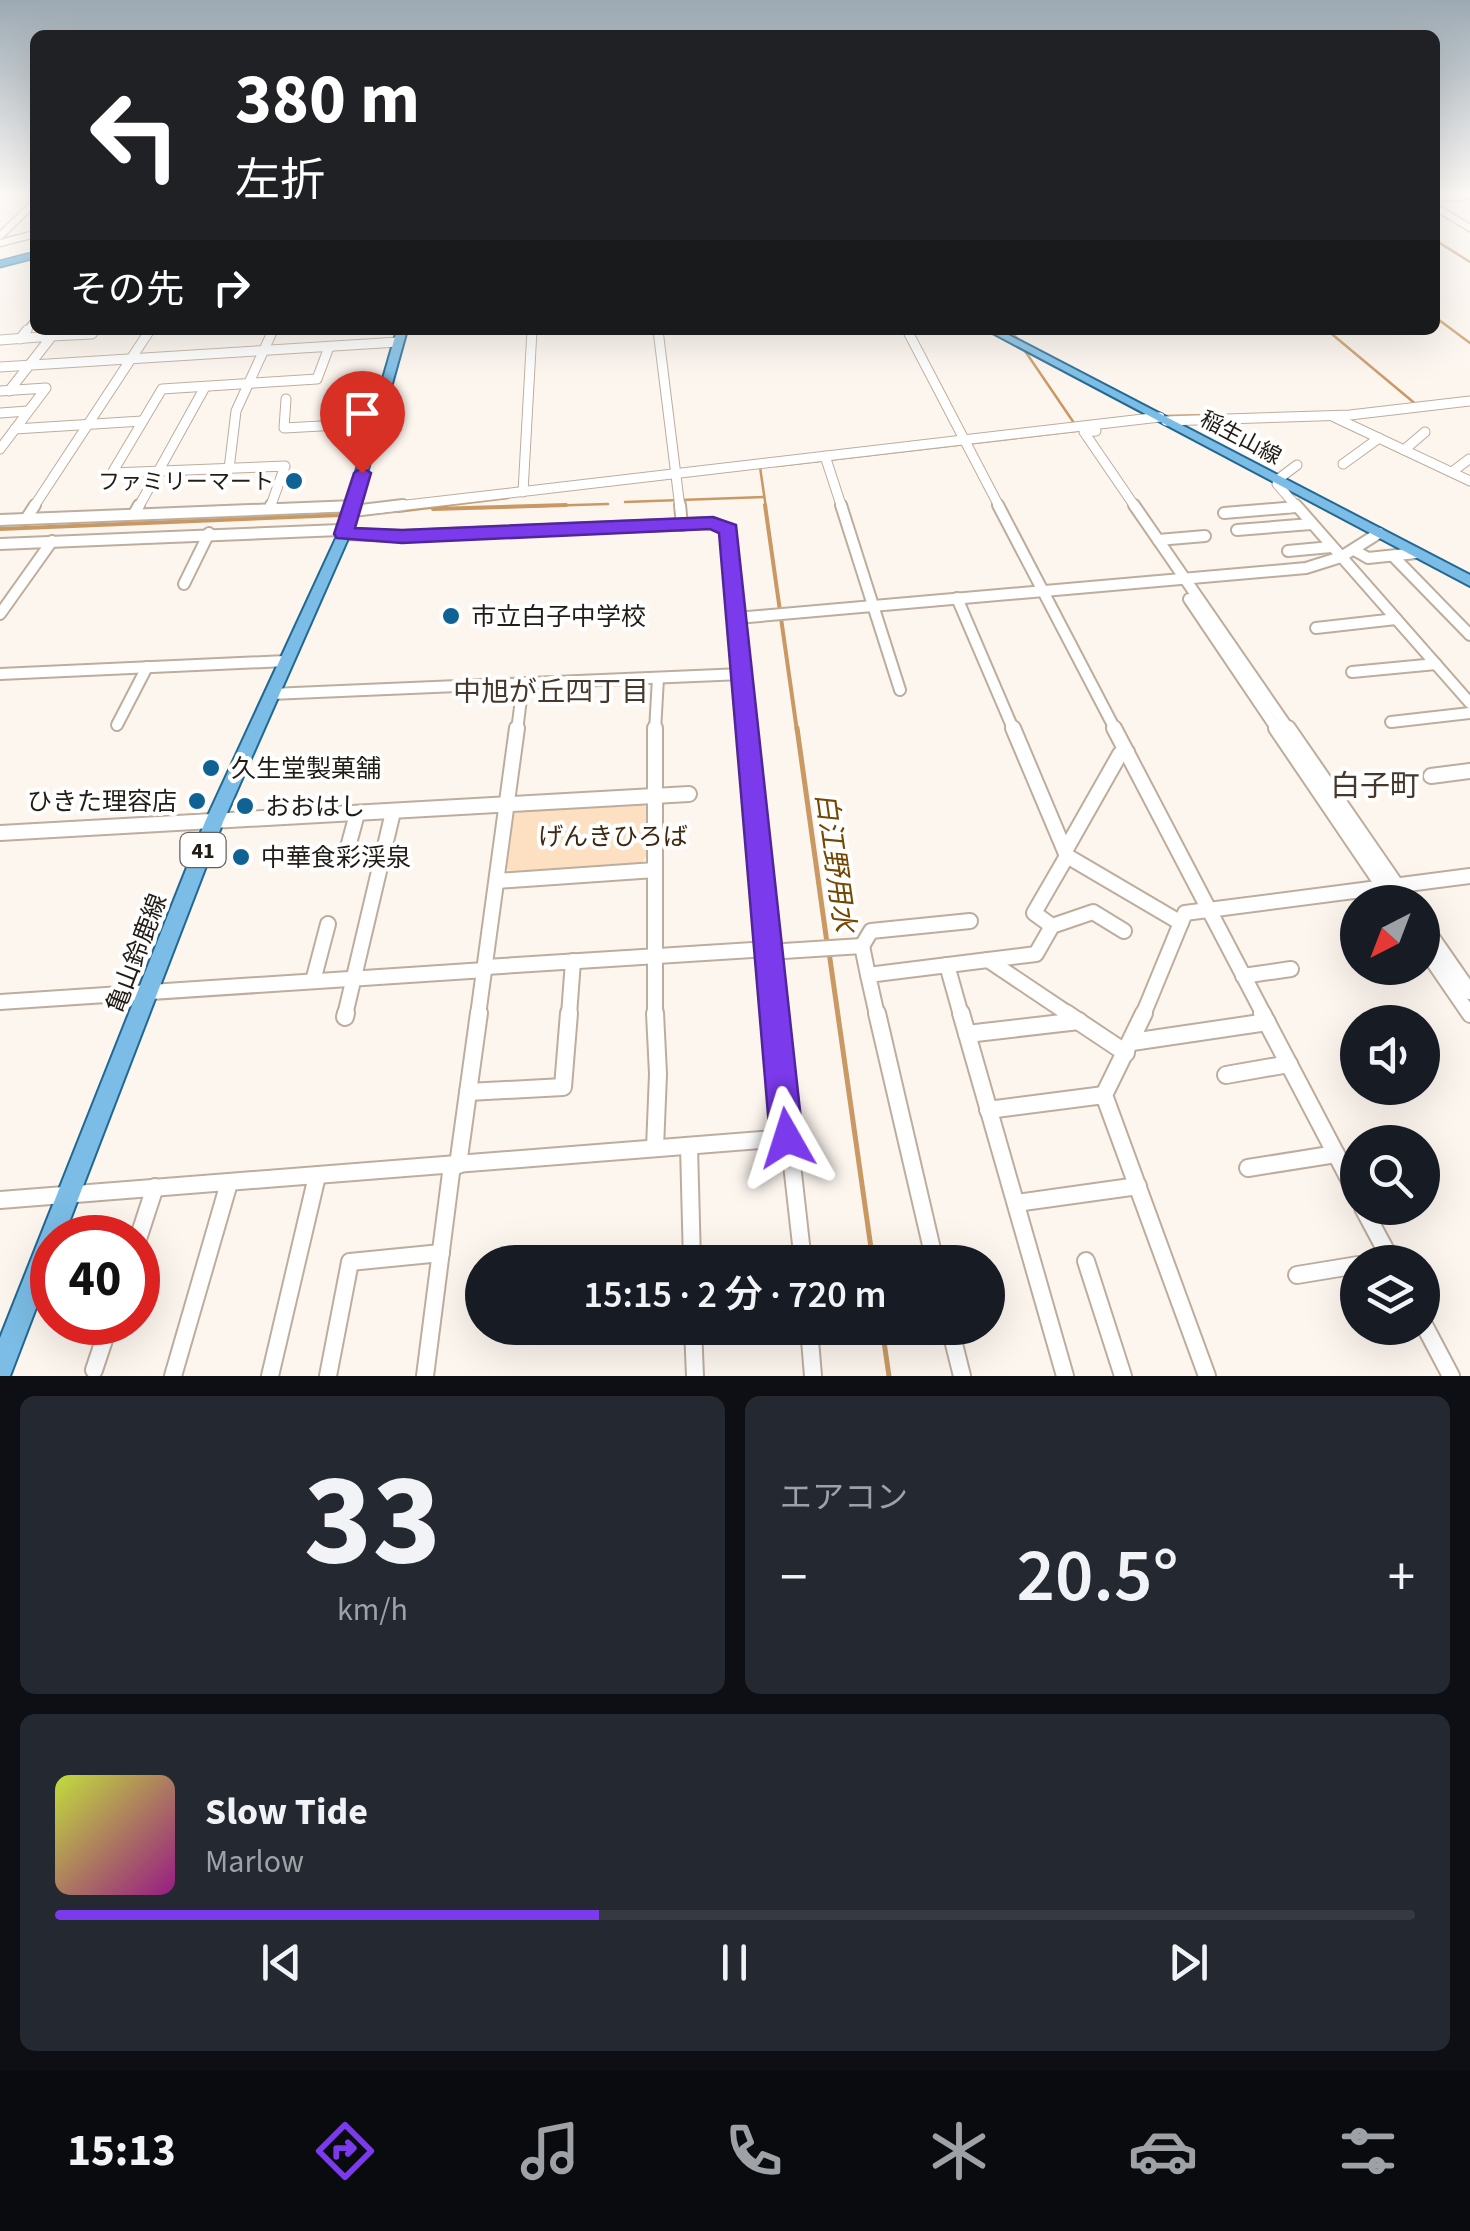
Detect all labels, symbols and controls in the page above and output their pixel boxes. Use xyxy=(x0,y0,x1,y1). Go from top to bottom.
text: 380 m xyxy=(235,50,420,150)
icon: left xyxy=(70,70,200,200)
text: 左折 xyxy=(235,149,325,213)
icon: right xyxy=(204,260,259,315)
text: その先 xyxy=(70,263,184,317)
pin xyxy=(320,371,405,474)
icon: arrive xyxy=(335,386,390,441)
street label: 稲生山線 xyxy=(1194,403,1287,473)
place label: ファミリーマート xyxy=(98,466,274,498)
marker: ファミリーマート xyxy=(283,470,305,492)
place label: 市立白子中学校 xyxy=(471,599,646,635)
marker: 市立白子中学校 xyxy=(440,605,462,627)
district label: 中旭が丘四丁目 xyxy=(453,672,649,712)
place label: 久生堂製菓舗 xyxy=(231,751,381,787)
marker: 久生堂製菓舗 xyxy=(200,757,222,779)
district label: 白子町 xyxy=(1330,765,1420,808)
place label: ひきた理容店 xyxy=(27,784,177,820)
place label: おおはし xyxy=(265,789,365,825)
marker: ひきた理容店 xyxy=(186,790,208,812)
water label: 白江野用水 xyxy=(805,790,865,937)
marker: おおはし xyxy=(234,795,256,817)
park label: げんきひろば xyxy=(538,819,688,855)
road number: 41 xyxy=(180,833,226,867)
place label: 中華食彩渓泉 xyxy=(261,840,411,876)
marker: 中華食彩渓泉 xyxy=(230,846,252,868)
north arrow xyxy=(1340,885,1440,985)
map controls xyxy=(1340,885,1440,1345)
street label: 亀山鈴鹿線 xyxy=(98,889,176,1018)
button: sound xyxy=(1340,1005,1440,1105)
position arrow xyxy=(735,1086,839,1190)
button: search xyxy=(1340,1125,1440,1225)
speed limit sign: 40 xyxy=(30,1215,160,1345)
button: layers xyxy=(1340,1245,1440,1345)
text: 15:15 · 2 分 · 720 m xyxy=(584,1268,886,1322)
text: 33 xyxy=(304,1429,441,1614)
text: エアコン xyxy=(780,1475,908,1521)
text: 20.5° xyxy=(1016,1523,1179,1630)
text: − xyxy=(780,1539,807,1617)
text: + xyxy=(1388,1539,1415,1617)
text: km/h xyxy=(337,1587,408,1633)
text: Slow Tide xyxy=(205,1785,368,1839)
text: Marlow xyxy=(205,1839,304,1885)
icon: previous xyxy=(254,1935,309,1990)
icon: pause xyxy=(707,1935,762,1990)
icon: next xyxy=(1161,1935,1216,1990)
icon: directions xyxy=(310,2116,380,2186)
icon: music xyxy=(515,2116,585,2186)
icon: phone xyxy=(719,2116,789,2186)
icon: climate xyxy=(924,2116,994,2186)
icon: car xyxy=(1128,2116,1198,2186)
icon: filters xyxy=(1333,2116,1403,2186)
text: 15:13 xyxy=(67,2119,176,2183)

